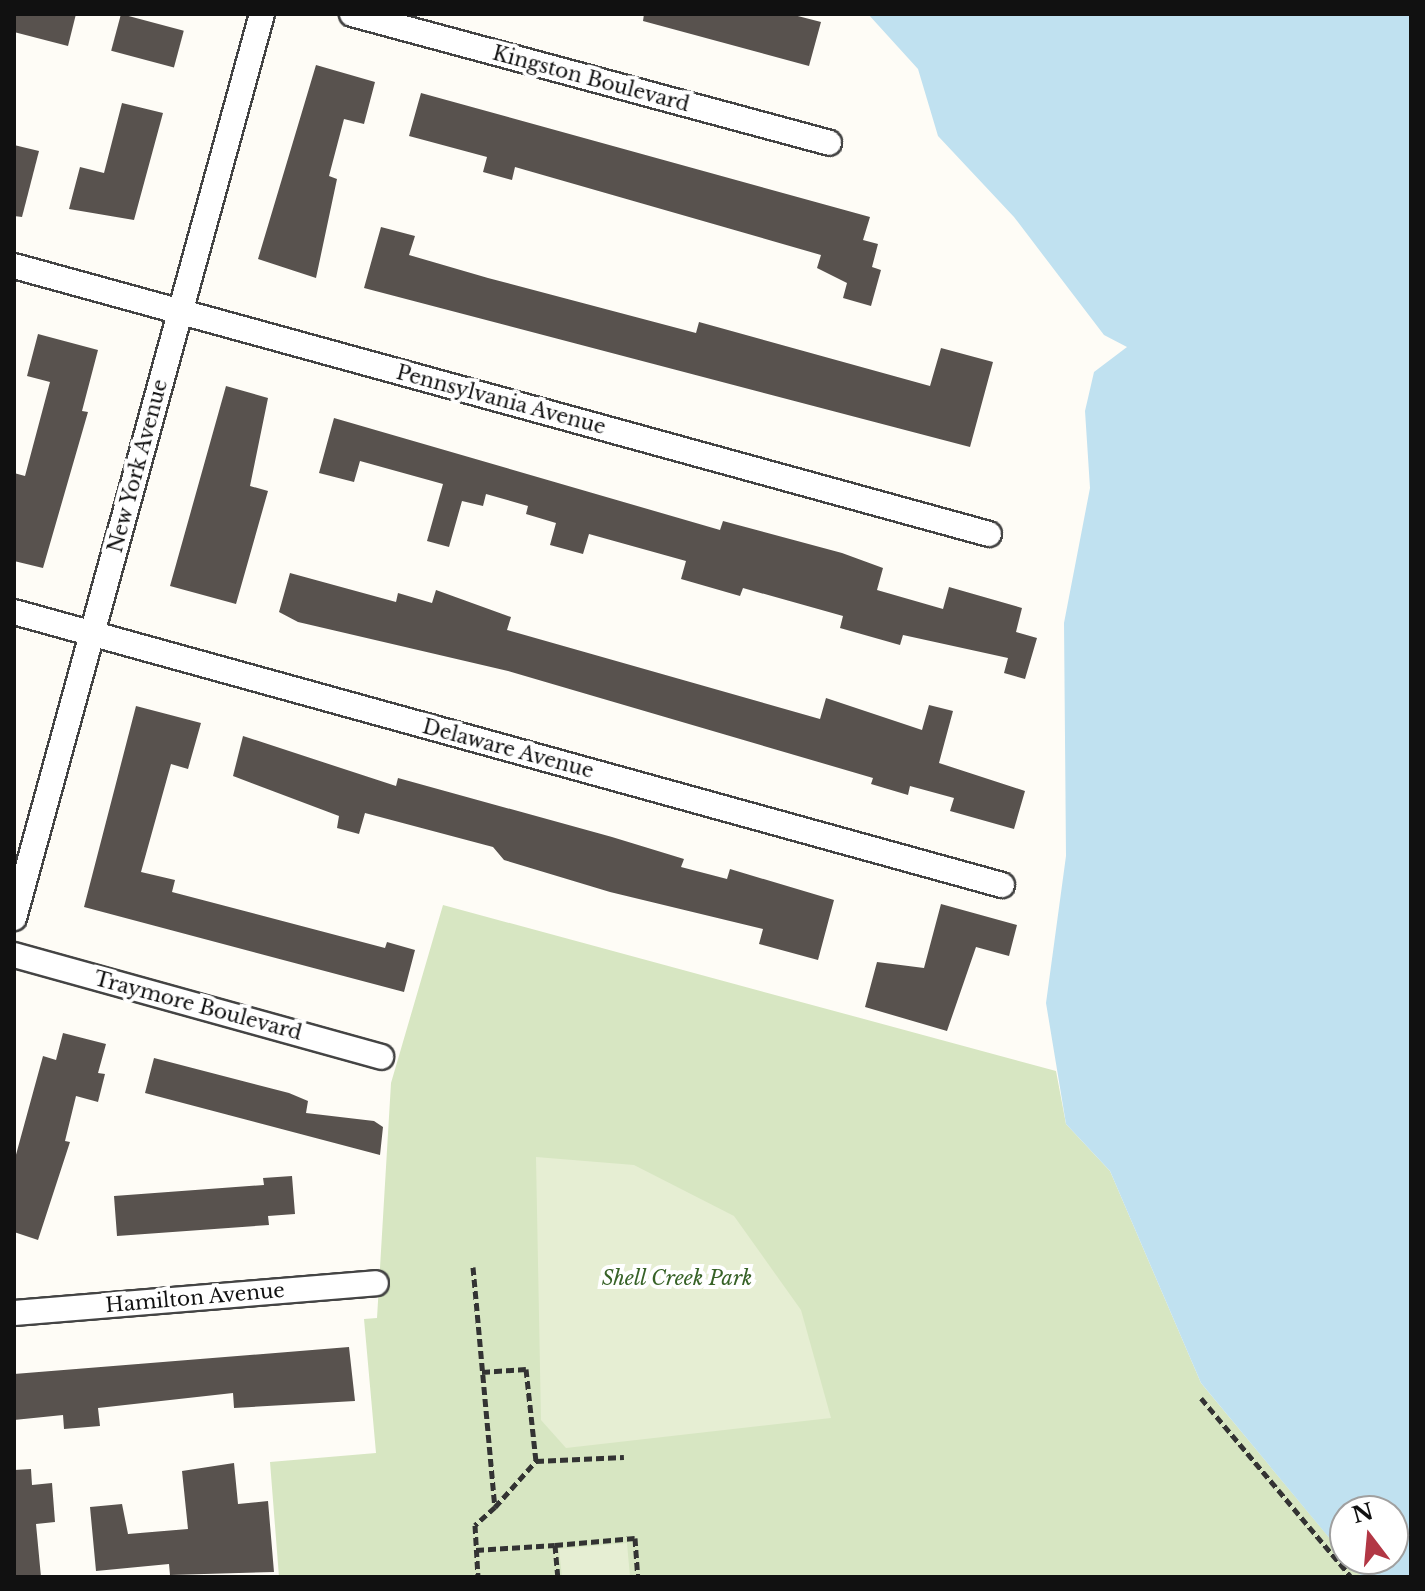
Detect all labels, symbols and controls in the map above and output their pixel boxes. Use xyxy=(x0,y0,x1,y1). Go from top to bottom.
street label: Kingston Boulevard xyxy=(490,41,692,117)
street label: Pennsylvania Avenue xyxy=(393,360,609,440)
street label: New York Avenue xyxy=(103,376,173,556)
street label: Delaware Avenue xyxy=(419,715,597,783)
street label: Traymore Boulevard xyxy=(91,967,305,1045)
park label: Shell Creek Park xyxy=(601,1266,753,1290)
street label: Hamilton Avenue xyxy=(104,1278,286,1318)
north arrow xyxy=(1329,1495,1409,1575)
text: N xyxy=(1349,1498,1376,1529)

